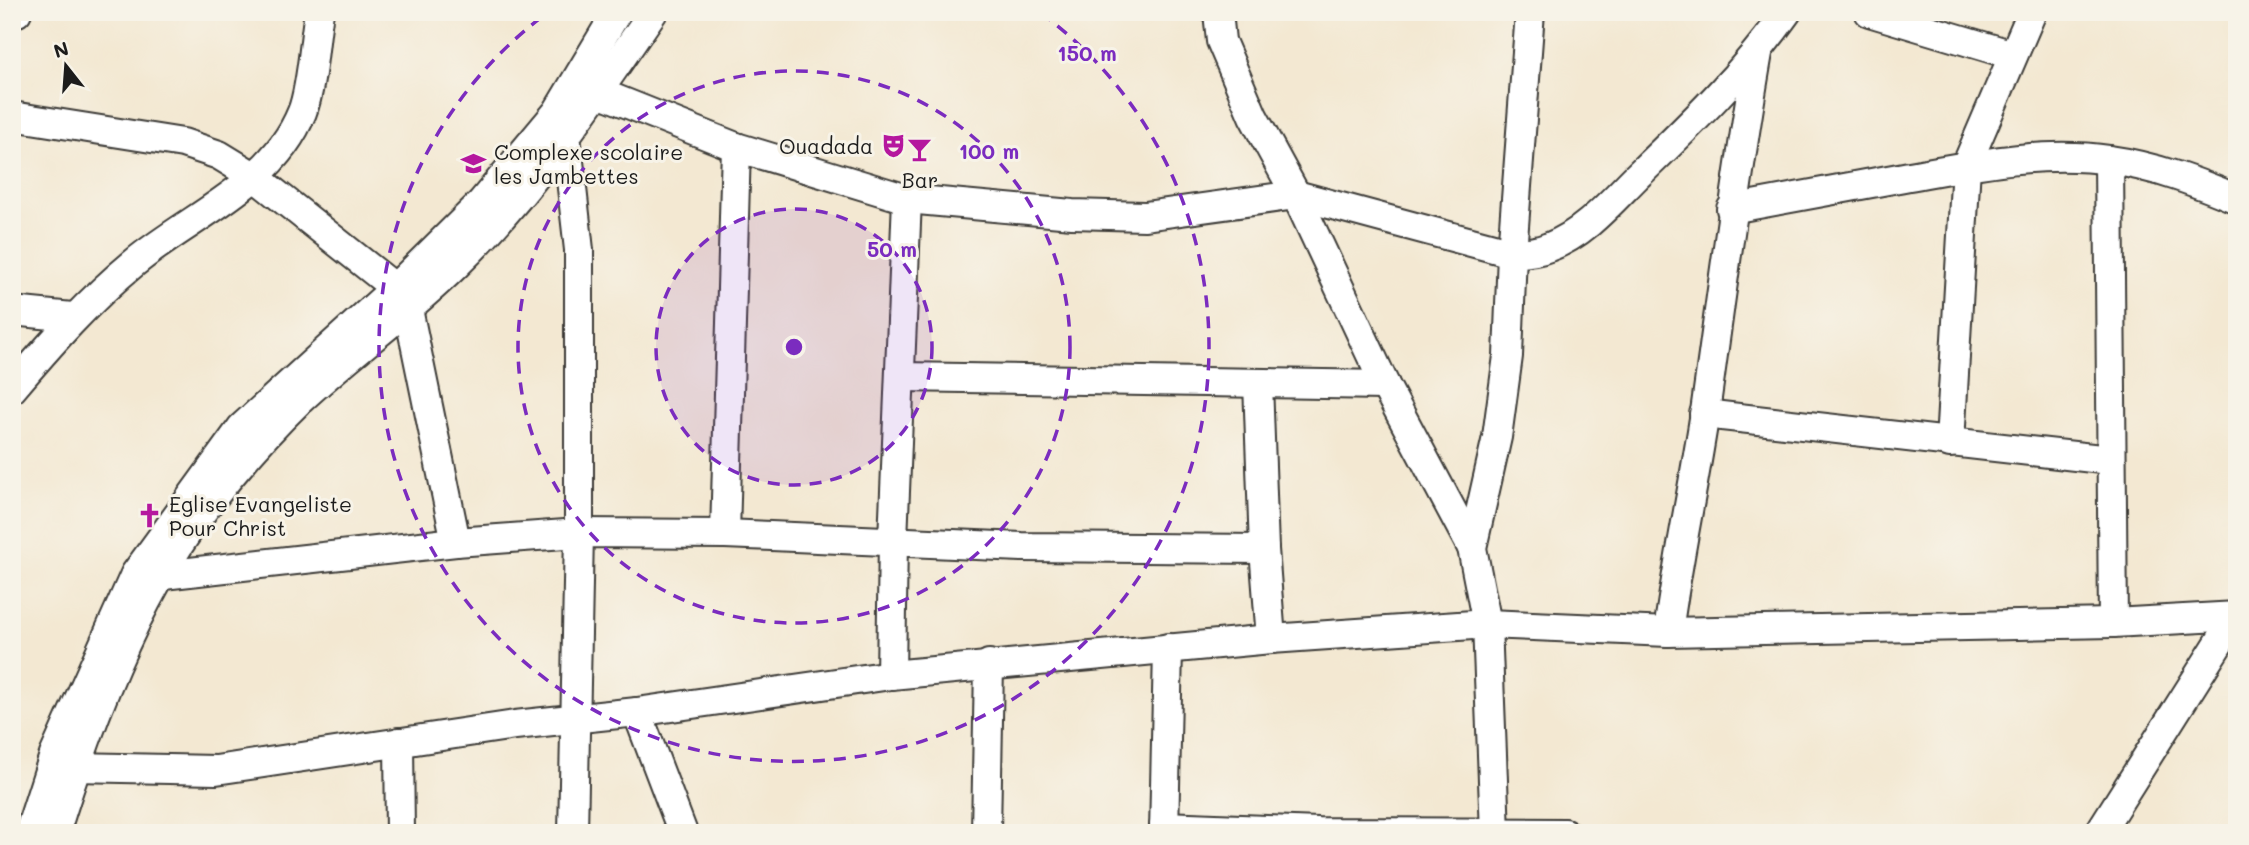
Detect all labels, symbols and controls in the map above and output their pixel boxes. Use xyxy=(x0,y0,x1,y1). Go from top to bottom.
north arrow xyxy=(32,32,102,102)
text: N xyxy=(50,35,71,63)
text: 150 m xyxy=(1057,39,1117,66)
theatre icon: Ouadada xyxy=(879,131,907,159)
place label: Ouadada xyxy=(779,132,873,159)
bar icon: Bar xyxy=(906,136,934,164)
text: 100 m xyxy=(959,137,1019,164)
place label: Complexe scolaire les Jambettes xyxy=(494,138,683,189)
school or university icon: Complexe scolaire les Jambettes xyxy=(460,149,488,177)
place label: Bar xyxy=(902,166,938,193)
text: 50 m xyxy=(867,235,917,262)
centre of rings xyxy=(782,335,806,359)
place label: Eglise Evangeliste Pour Christ xyxy=(169,490,352,541)
church icon: Eglise Evangeliste Pour Christ xyxy=(135,501,163,529)

